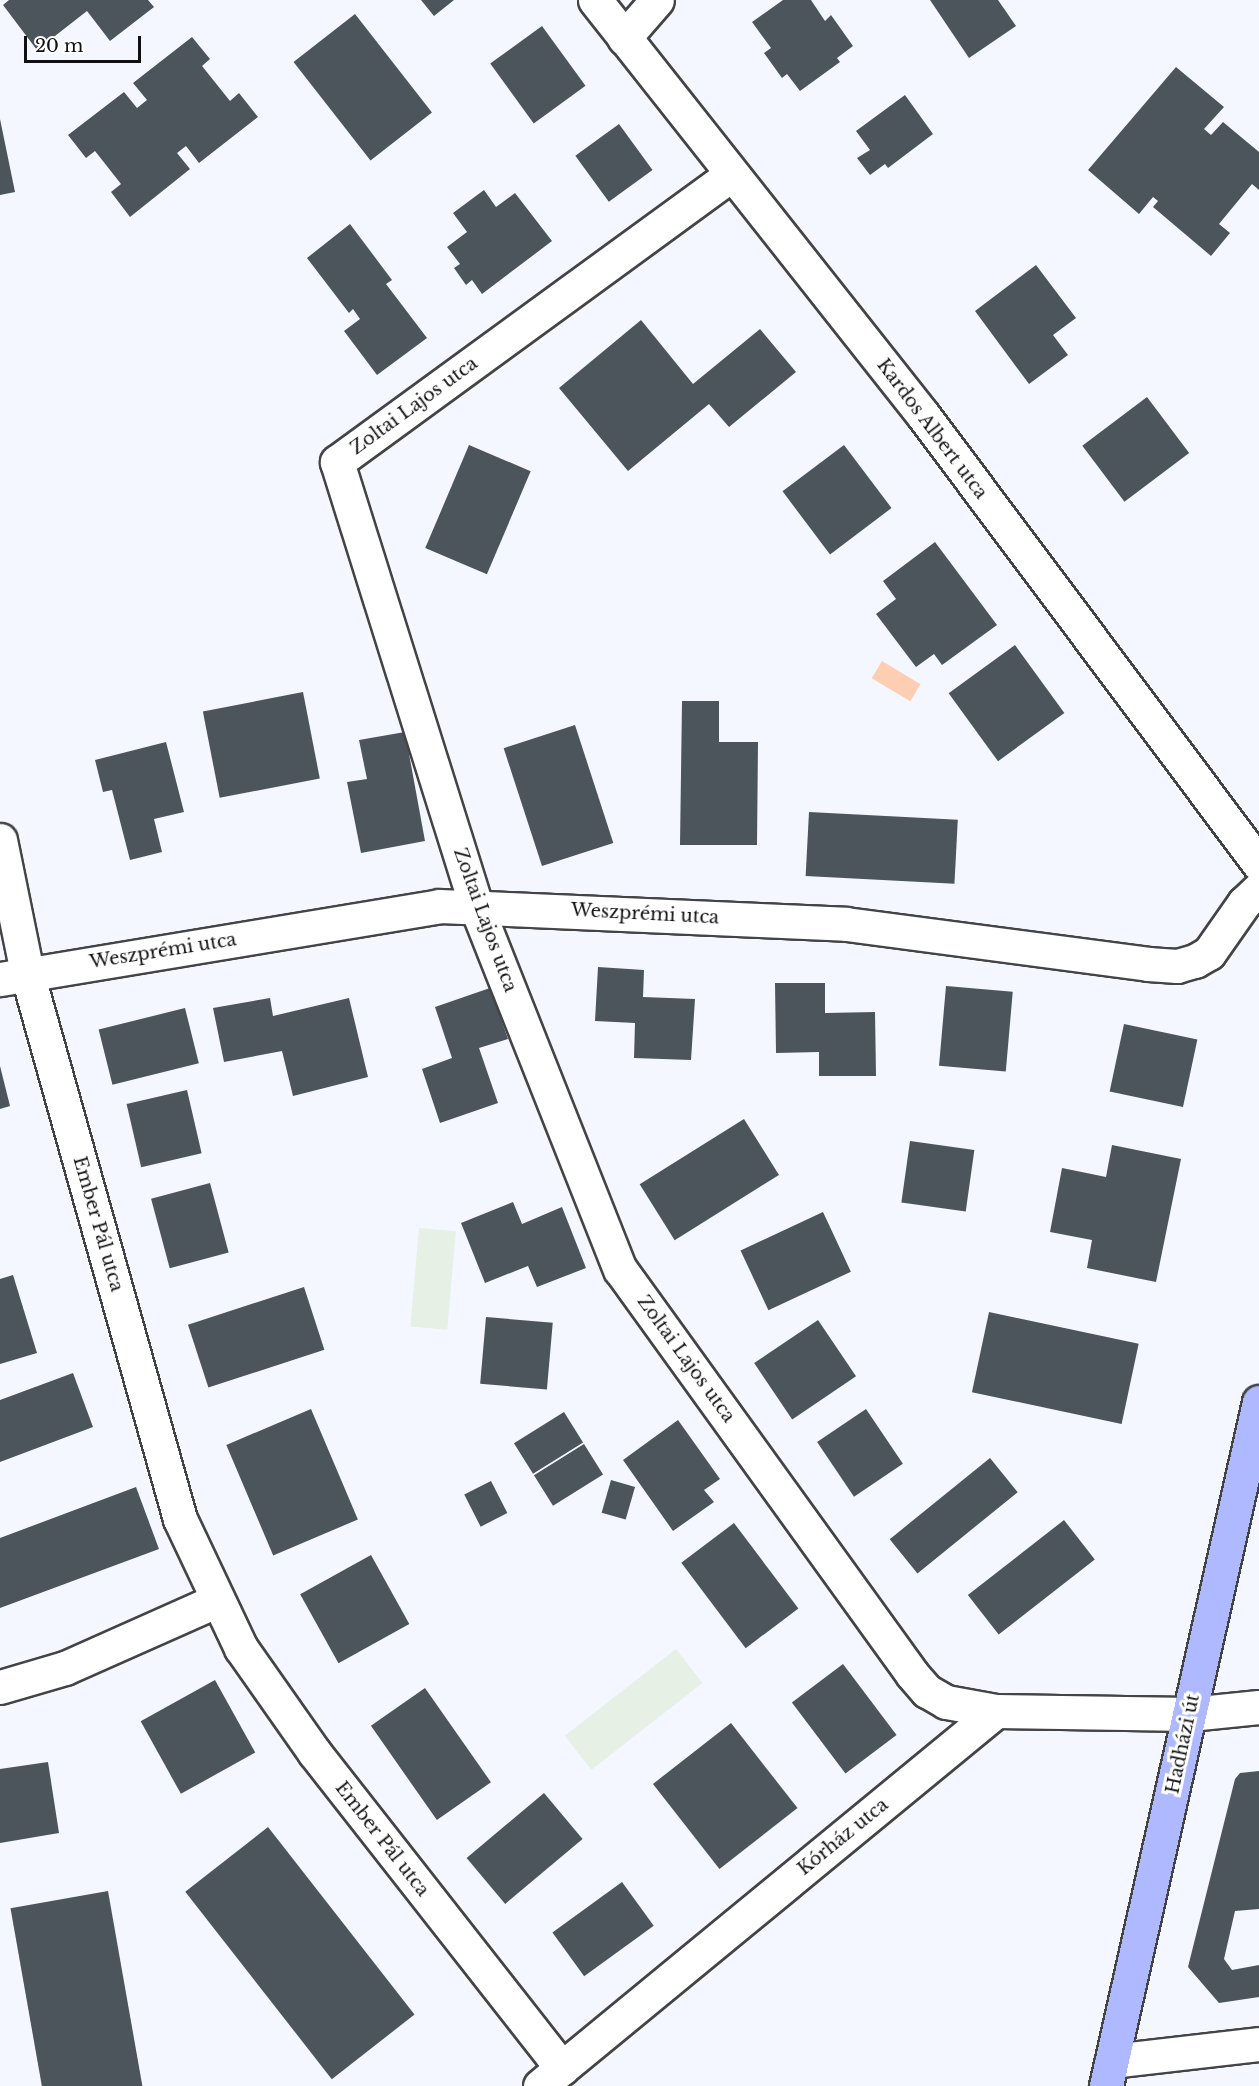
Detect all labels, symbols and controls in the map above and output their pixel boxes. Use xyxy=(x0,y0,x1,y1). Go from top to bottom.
scale bar xyxy=(27,24,144,62)
text: 20 m xyxy=(35,35,83,57)
street label: Zoltai Lajos utca xyxy=(346,353,482,459)
street label: Kardos Albert utca xyxy=(872,354,992,504)
street label: Zoltai Lajos utca xyxy=(449,845,521,995)
street label: Weszprémi utca xyxy=(570,899,720,929)
street label: Weszprémi utca xyxy=(88,929,238,973)
street label: Ember Pál utca xyxy=(68,1154,128,1294)
street label: Zoltai Lajos utca xyxy=(633,1291,739,1427)
street label: Hadházi út xyxy=(1162,1692,1204,1796)
street label: Ember Pál utca xyxy=(330,1777,434,1901)
street label: Kórház utca xyxy=(794,1794,892,1880)

